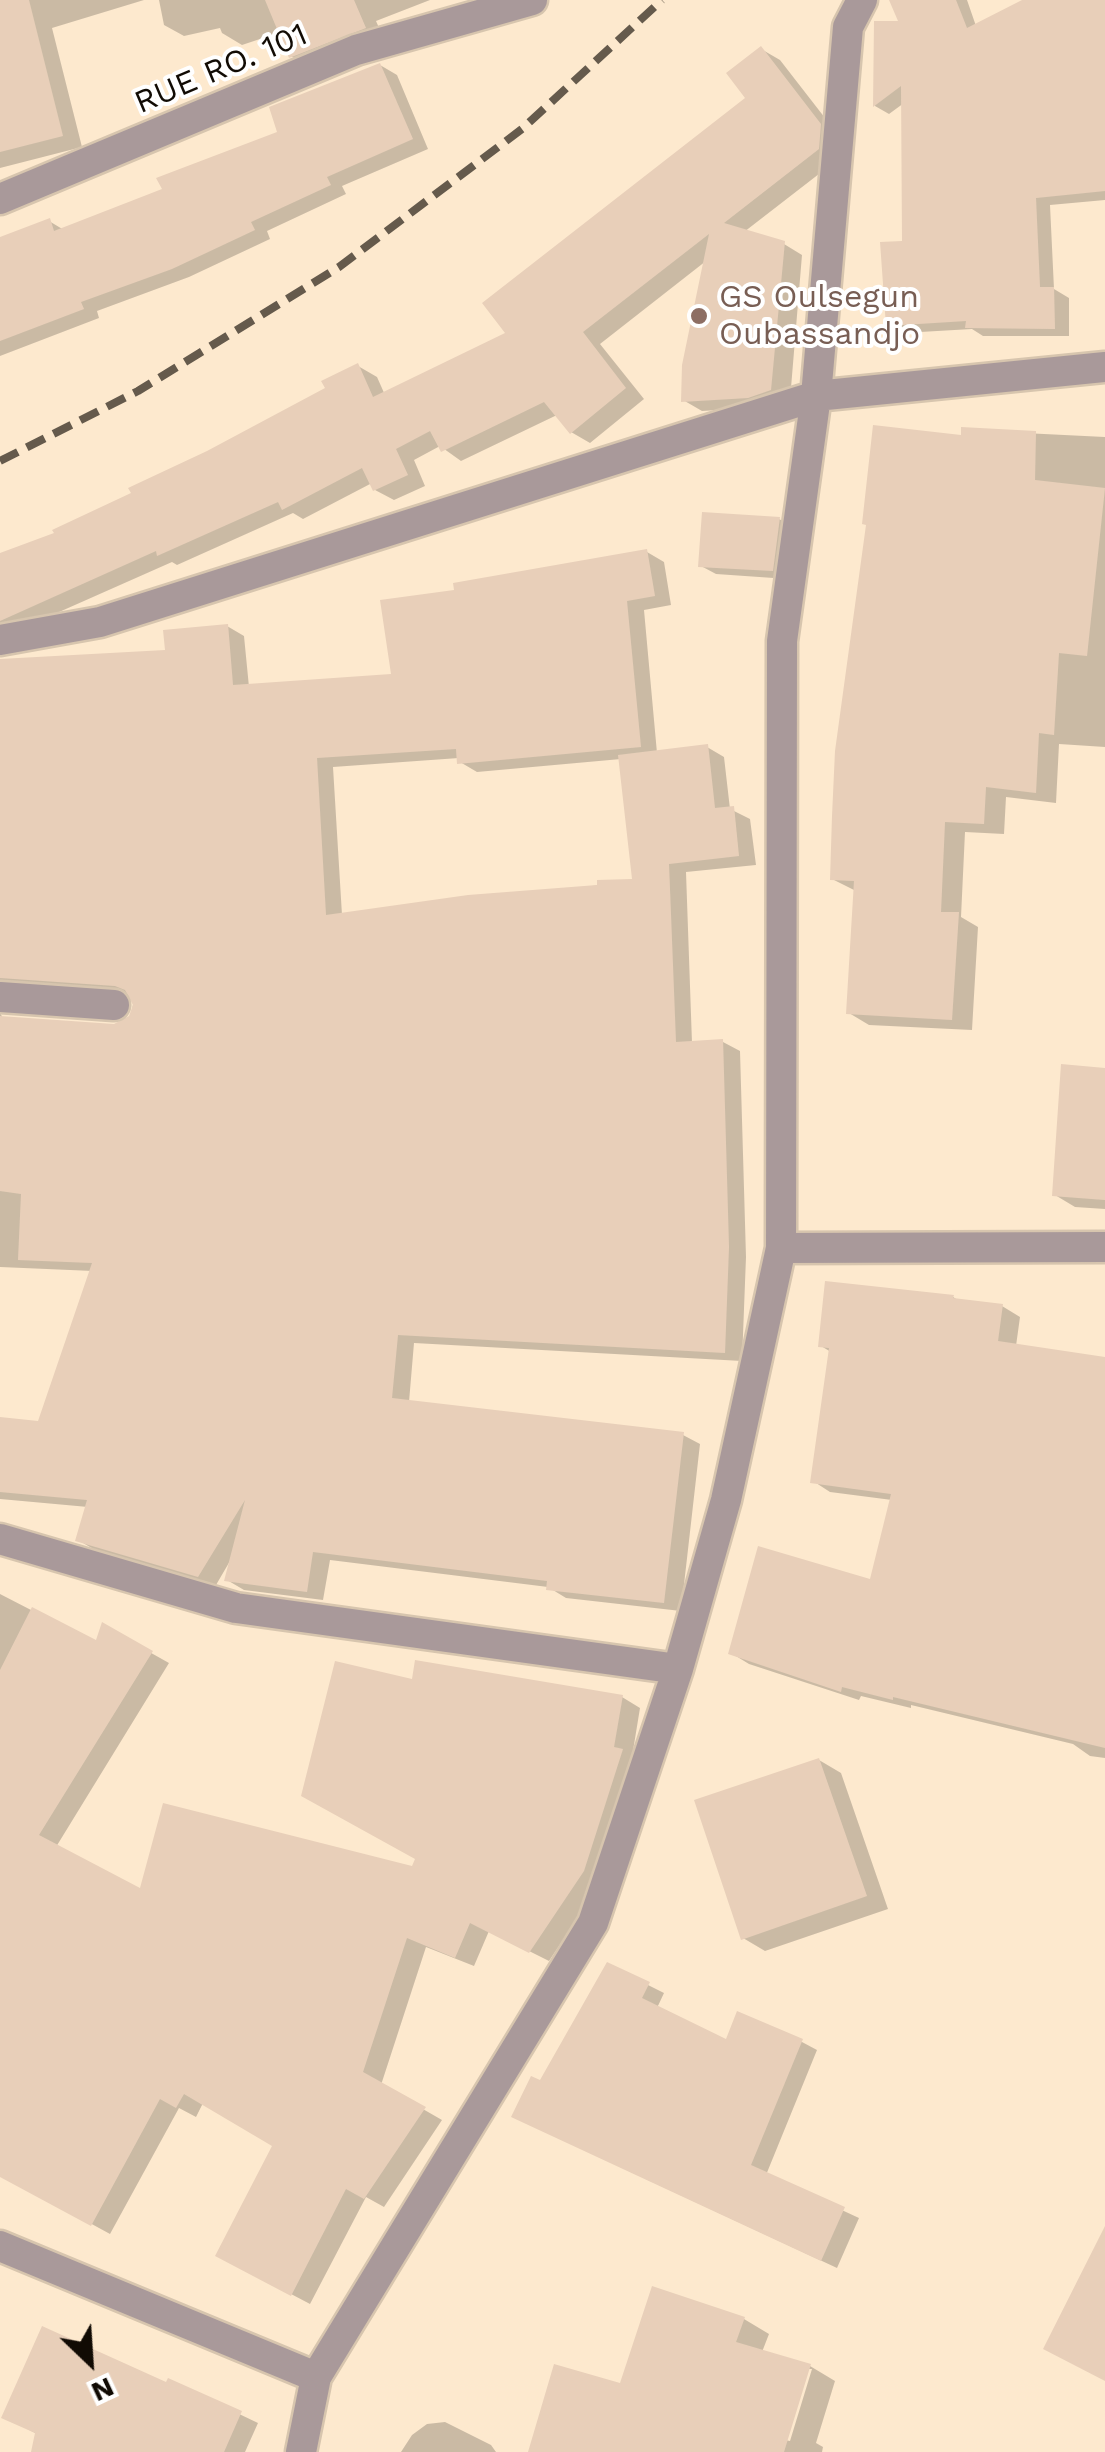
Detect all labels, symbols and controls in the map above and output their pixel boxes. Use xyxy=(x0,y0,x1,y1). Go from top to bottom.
street label: RUE RO. 101 xyxy=(129,15,313,123)
place label: GS Oulsegun Oubassandjo xyxy=(719,279,920,354)
marker: GS Oulsegun Oubassandjo xyxy=(688,305,710,327)
north arrow xyxy=(40,2312,140,2412)
text: N xyxy=(87,2370,119,2409)

